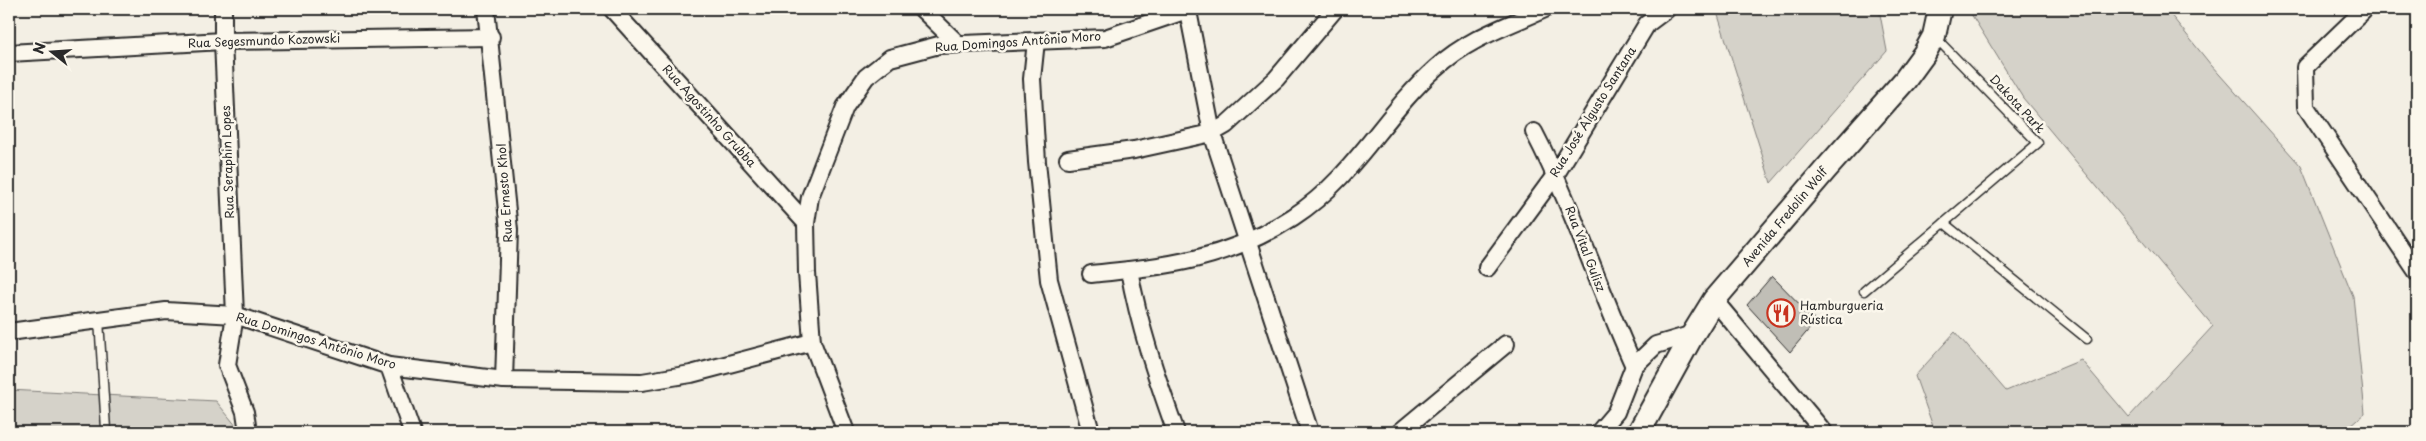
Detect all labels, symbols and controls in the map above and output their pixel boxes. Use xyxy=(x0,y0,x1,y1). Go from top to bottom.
street label: Rua Domingos Antônio Moro xyxy=(934,26,1102,56)
north arrow xyxy=(28,28,78,78)
street label: Rua Segesmundo Kozowski xyxy=(187,28,340,52)
text: N xyxy=(27,40,51,56)
street label: Rua José Algusto Santana xyxy=(1545,42,1640,180)
street label: Rua Agostinho Grubba xyxy=(659,60,761,171)
street label: Dakota Park xyxy=(1986,70,2050,137)
street label: Rua Seraphin Lopes xyxy=(216,104,238,219)
street label: Rua Ernesto Khol xyxy=(492,143,516,243)
street label: Avenida Fredolin Wolf xyxy=(1737,162,1832,270)
street label: Rua Vital Gulisz xyxy=(1561,203,1611,294)
place label: Hamburgueria Rústica xyxy=(1800,296,1884,328)
restaurant icon: Hamburgueria Rústica xyxy=(1766,298,1796,328)
street label: Rua Domingos Antônio Moro xyxy=(234,307,399,373)

